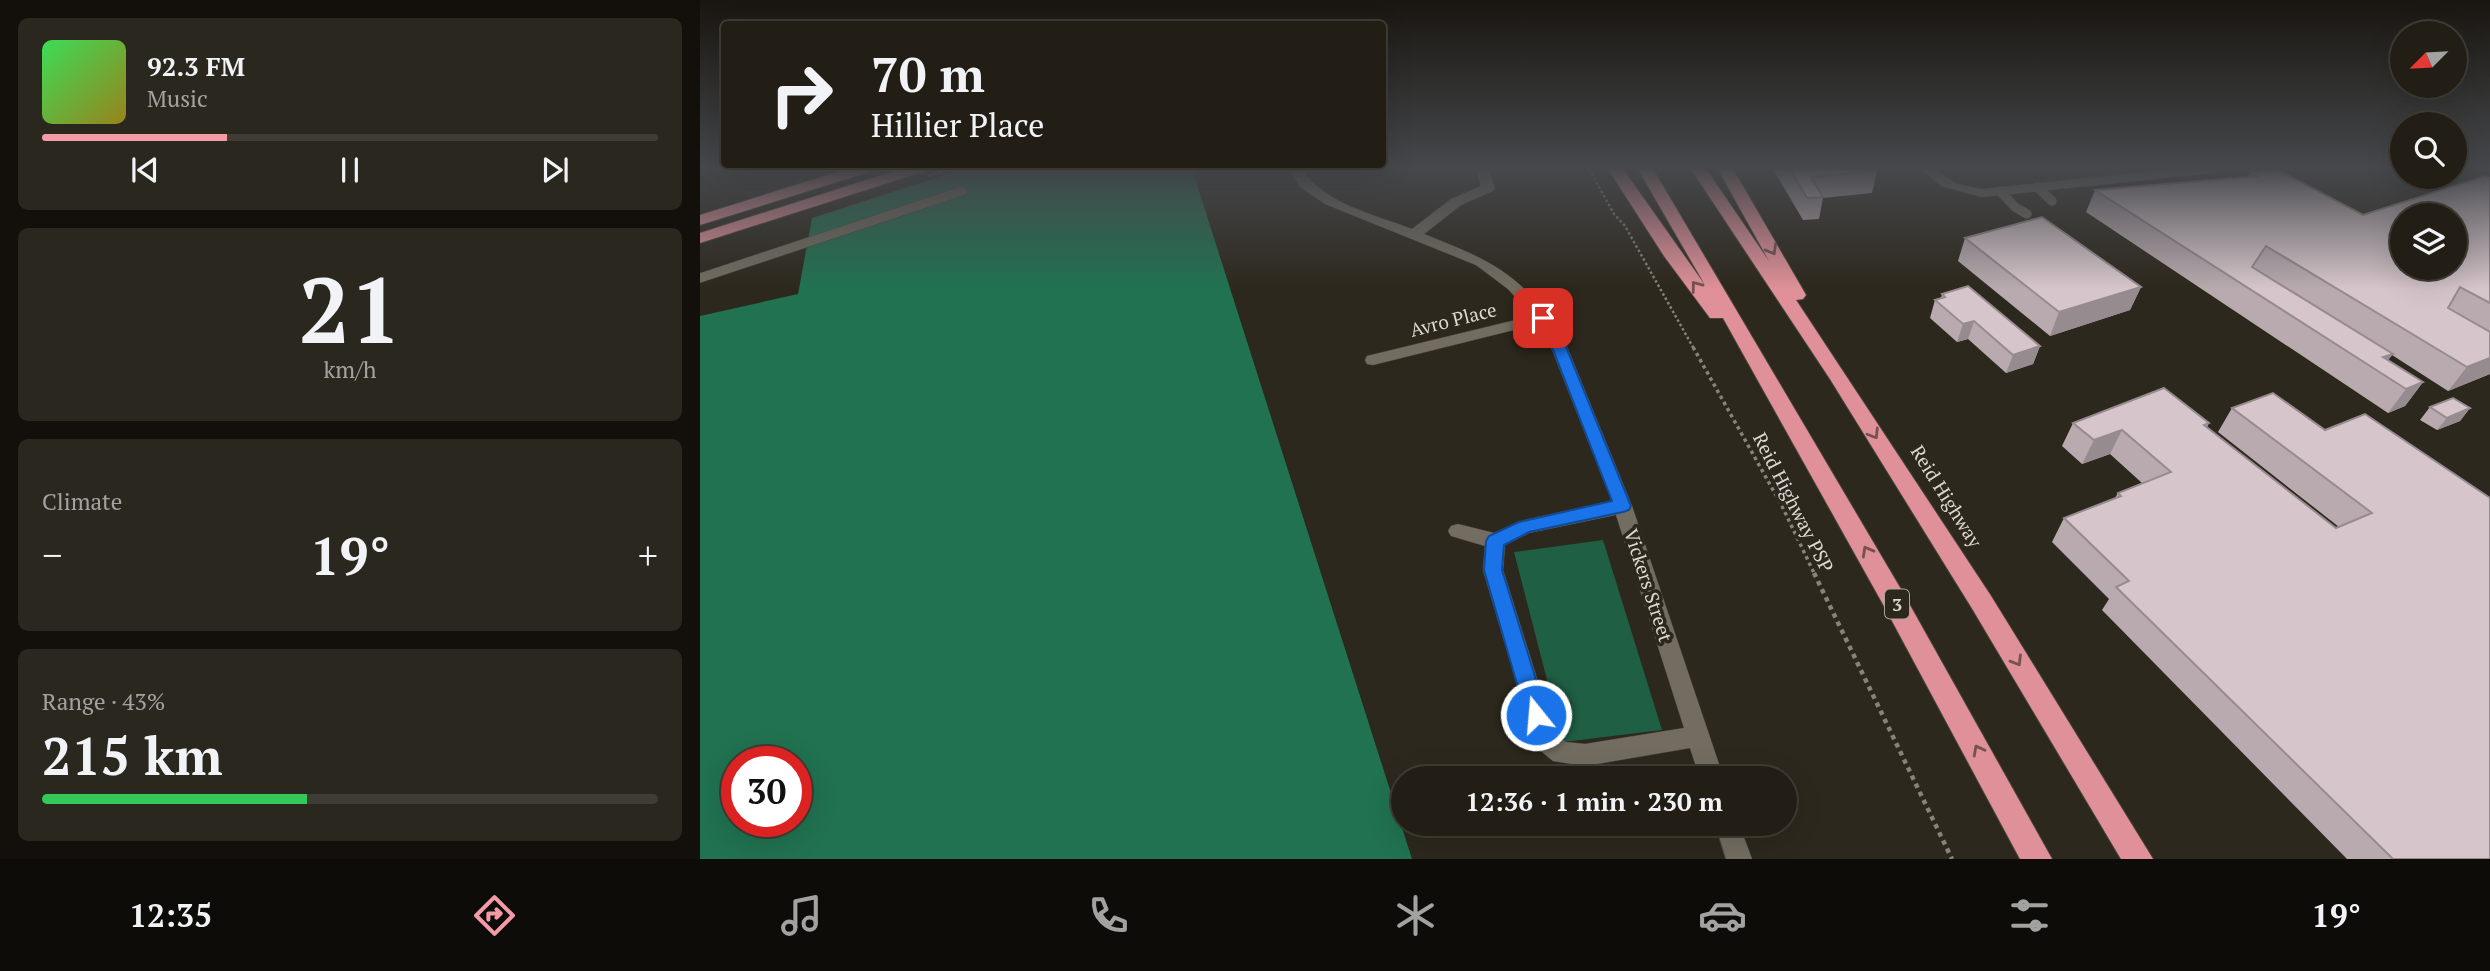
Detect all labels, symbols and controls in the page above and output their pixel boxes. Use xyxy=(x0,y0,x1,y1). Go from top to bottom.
north arrow xyxy=(2390,21,2468,98)
map controls xyxy=(2390,21,2467,280)
text: 70 m xyxy=(871,41,985,106)
text: 92.3 FM xyxy=(147,49,245,83)
icon: right xyxy=(756,49,847,140)
text: Music xyxy=(147,83,208,114)
text: Hillier Place xyxy=(871,104,1044,146)
button: search xyxy=(2390,112,2467,189)
icon: previous xyxy=(126,151,164,189)
icon: pause xyxy=(331,151,369,189)
icon: next xyxy=(536,151,574,189)
button: layers xyxy=(2390,203,2467,280)
one-way arrow xyxy=(1764,242,1777,255)
text: 21 xyxy=(299,248,401,369)
one-way arrow xyxy=(1692,281,1704,294)
pin xyxy=(1513,288,1573,348)
street label: Avro Place xyxy=(1407,296,1499,342)
icon: arrive xyxy=(1524,299,1562,337)
text: km/h xyxy=(323,354,377,385)
one-way arrow xyxy=(1866,426,1879,439)
street label: Reid Highway PSP xyxy=(1748,428,1840,576)
street label: Reid Highway xyxy=(1906,440,1989,552)
text: Climate xyxy=(42,486,122,517)
text: 19° xyxy=(310,521,390,590)
street label: Vickers Street xyxy=(1619,525,1679,645)
text: − xyxy=(42,530,62,580)
text: + xyxy=(638,530,658,580)
one-way arrow xyxy=(1862,546,1875,559)
road number: 3 xyxy=(1885,590,1909,618)
one-way arrow xyxy=(2009,653,2022,666)
position arrow xyxy=(1499,678,1573,752)
text: Range · 43% xyxy=(42,686,165,717)
text: 215 km xyxy=(42,721,223,790)
one-way arrow xyxy=(1973,745,1986,758)
speed limit sign: 30 xyxy=(721,746,812,837)
text: 12:36 · 1 min · 230 m xyxy=(1465,784,1723,818)
icon: directions xyxy=(470,891,519,940)
icon: music xyxy=(777,891,826,940)
icon: phone xyxy=(1084,891,1133,940)
icon: climate xyxy=(1391,891,1440,940)
icon: car xyxy=(1698,891,1747,940)
icon: filters xyxy=(2005,891,2054,940)
text: 12:35 xyxy=(129,894,212,936)
text: 19° xyxy=(2312,894,2361,936)

